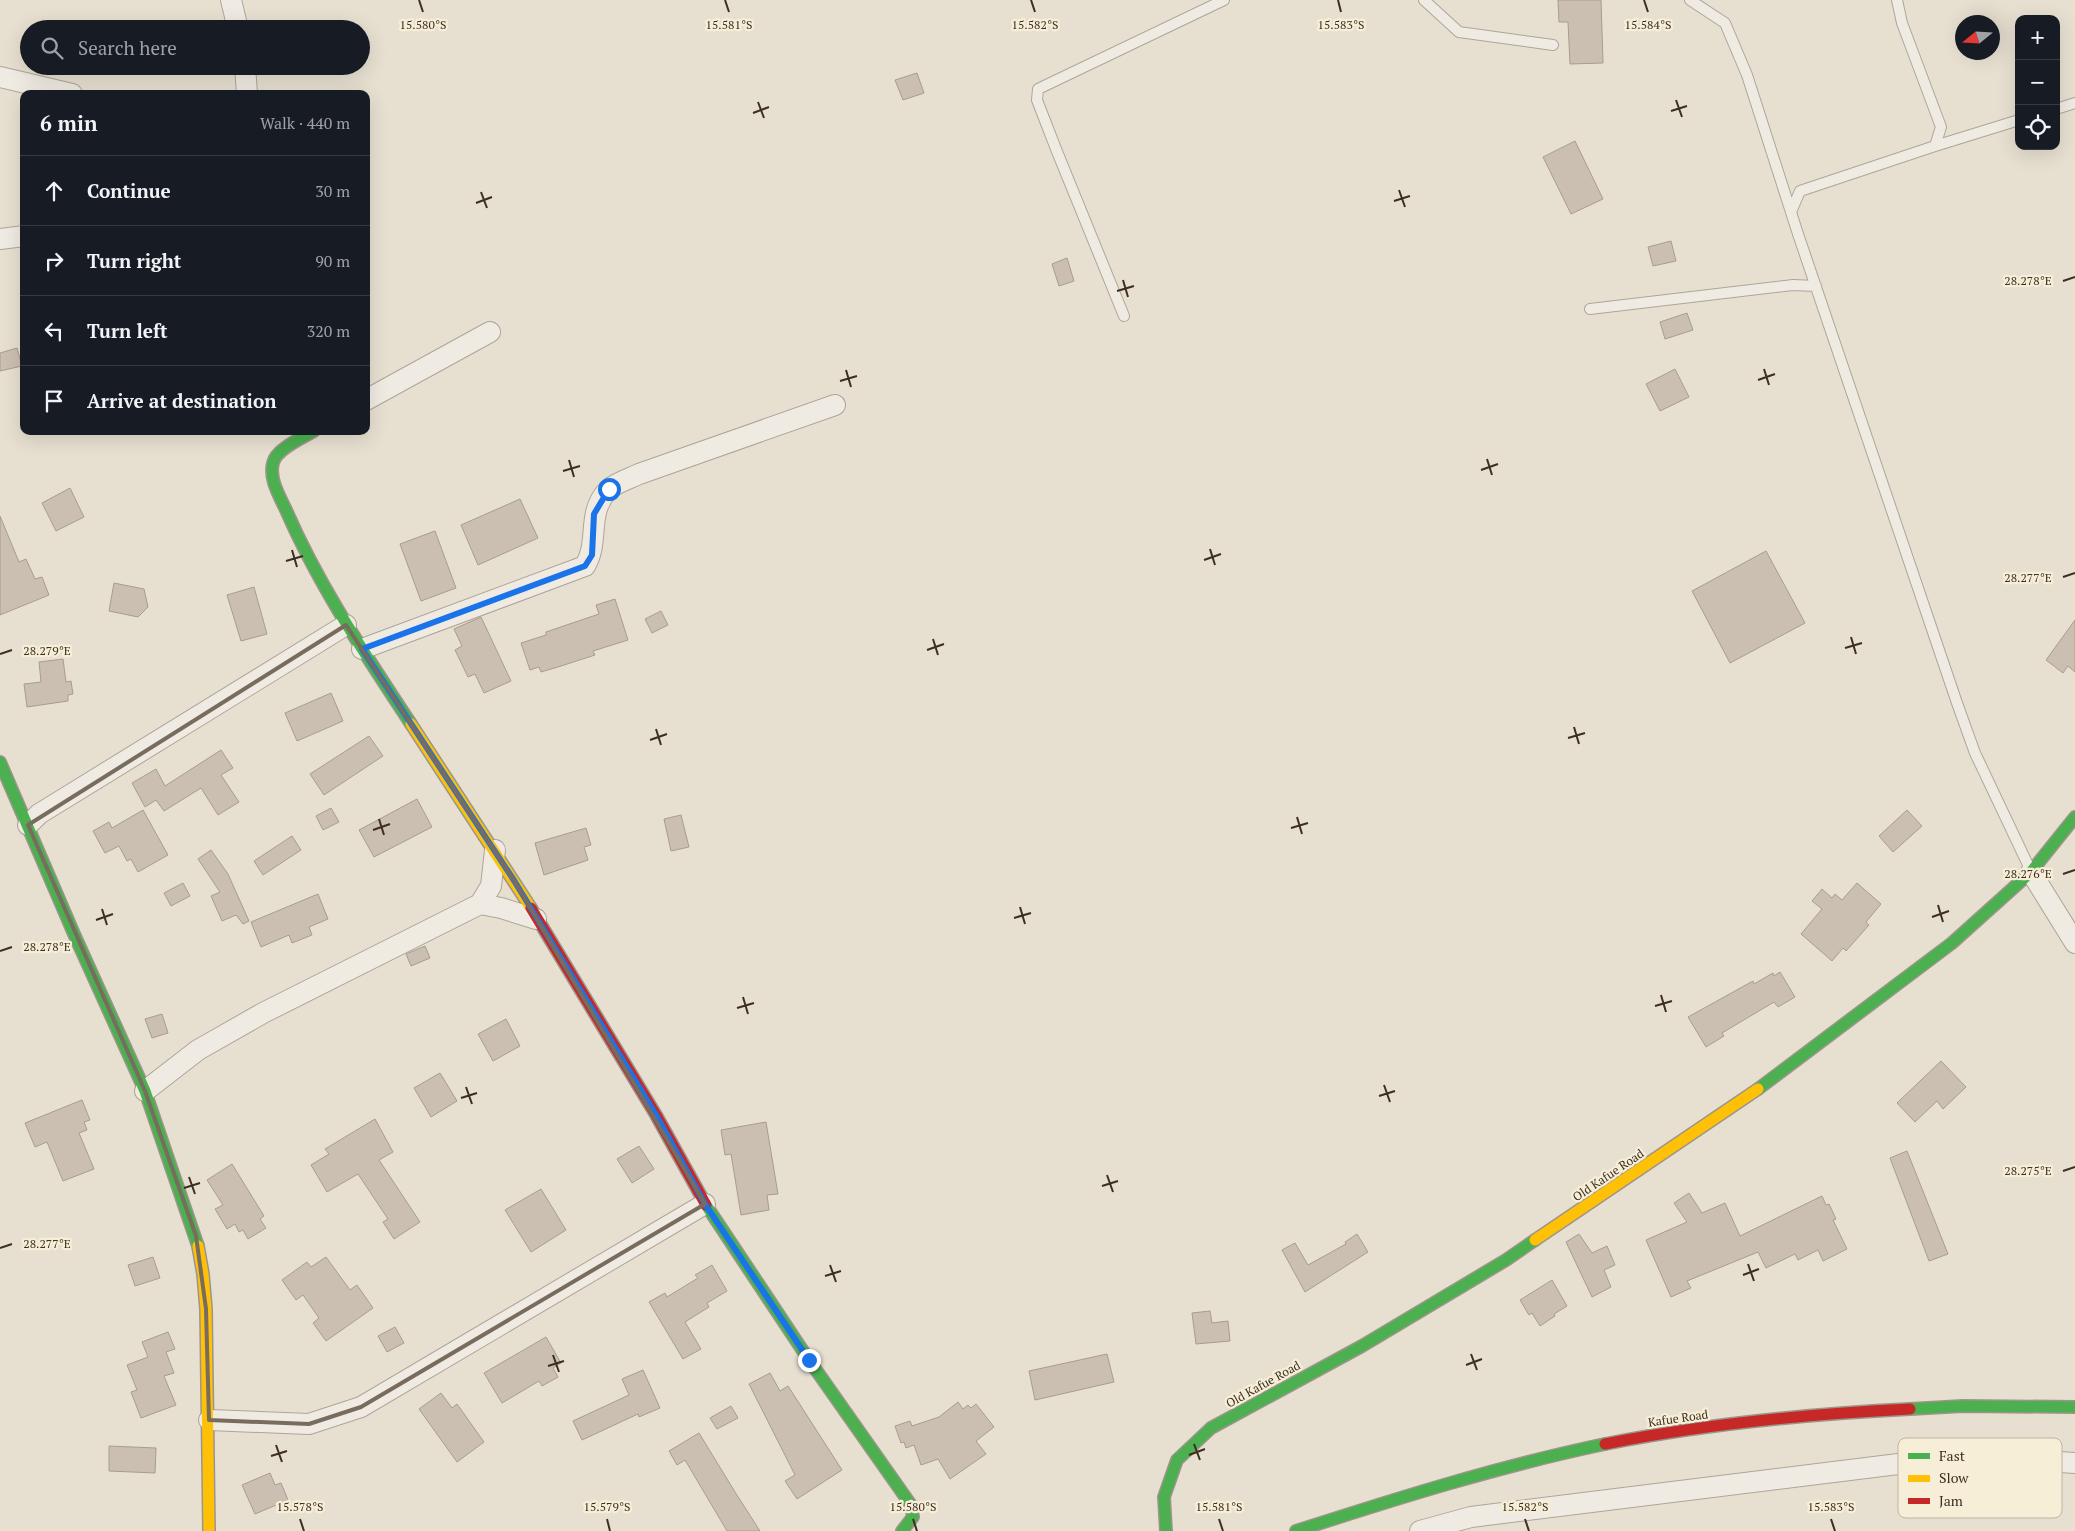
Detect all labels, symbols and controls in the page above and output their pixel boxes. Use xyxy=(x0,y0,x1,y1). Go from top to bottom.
north arrow xyxy=(1955,15,2000,60)
map controls xyxy=(2015,15,2060,150)
button: + xyxy=(2015,15,2060,60)
text: 15.580°S xyxy=(400,17,446,32)
text: 15.581°S xyxy=(706,17,752,32)
text: 15.582°S xyxy=(1012,17,1058,32)
text: 15.583°S xyxy=(1318,17,1364,32)
text: 15.584°S xyxy=(1625,17,1671,32)
search box xyxy=(20,20,370,75)
icon: search xyxy=(38,34,66,62)
text: Search here xyxy=(78,35,177,60)
button: − xyxy=(2015,60,2060,105)
button: locate xyxy=(2015,105,2060,150)
text: 6 min xyxy=(40,109,97,137)
text: Walk · 440 m xyxy=(260,112,350,134)
icon: ahead xyxy=(40,177,68,205)
text: Continue xyxy=(87,178,171,203)
text: 30 m xyxy=(315,180,350,202)
icon: right xyxy=(40,247,68,275)
text: Turn right xyxy=(87,248,181,273)
text: 90 m xyxy=(315,250,350,272)
text: 28.278°E xyxy=(2004,273,2052,288)
icon: left xyxy=(40,317,68,345)
text: Turn left xyxy=(87,318,168,343)
text: 320 m xyxy=(307,320,350,342)
icon: arrive xyxy=(40,387,68,415)
text: Arrive at destination xyxy=(87,388,276,413)
route start xyxy=(598,478,621,501)
text: 28.277°E xyxy=(2004,570,2052,585)
text: 28.279°E xyxy=(23,643,71,658)
text: 28.276°E xyxy=(2004,866,2052,881)
text: 28.278°E xyxy=(23,939,71,954)
street label: Old Kafue Road xyxy=(1570,1146,1647,1204)
text: 28.275°E xyxy=(2004,1163,2052,1178)
text: 28.277°E xyxy=(23,1236,71,1251)
route end xyxy=(798,1349,821,1372)
street label: Old Kafue Road xyxy=(1223,1357,1303,1411)
street label: Kafue Road xyxy=(1647,1406,1709,1430)
legend xyxy=(1898,1438,2062,1518)
text: Fast xyxy=(1939,1446,1966,1465)
text: Slow xyxy=(1939,1468,1969,1487)
text: Jam xyxy=(1939,1491,1963,1510)
text: 15.578°S xyxy=(277,1499,323,1514)
text: 15.579°S xyxy=(584,1499,630,1514)
text: 15.580°S xyxy=(890,1499,936,1514)
text: 15.581°S xyxy=(1196,1499,1242,1514)
text: 15.582°S xyxy=(1502,1499,1548,1514)
text: 15.583°S xyxy=(1808,1499,1854,1514)

